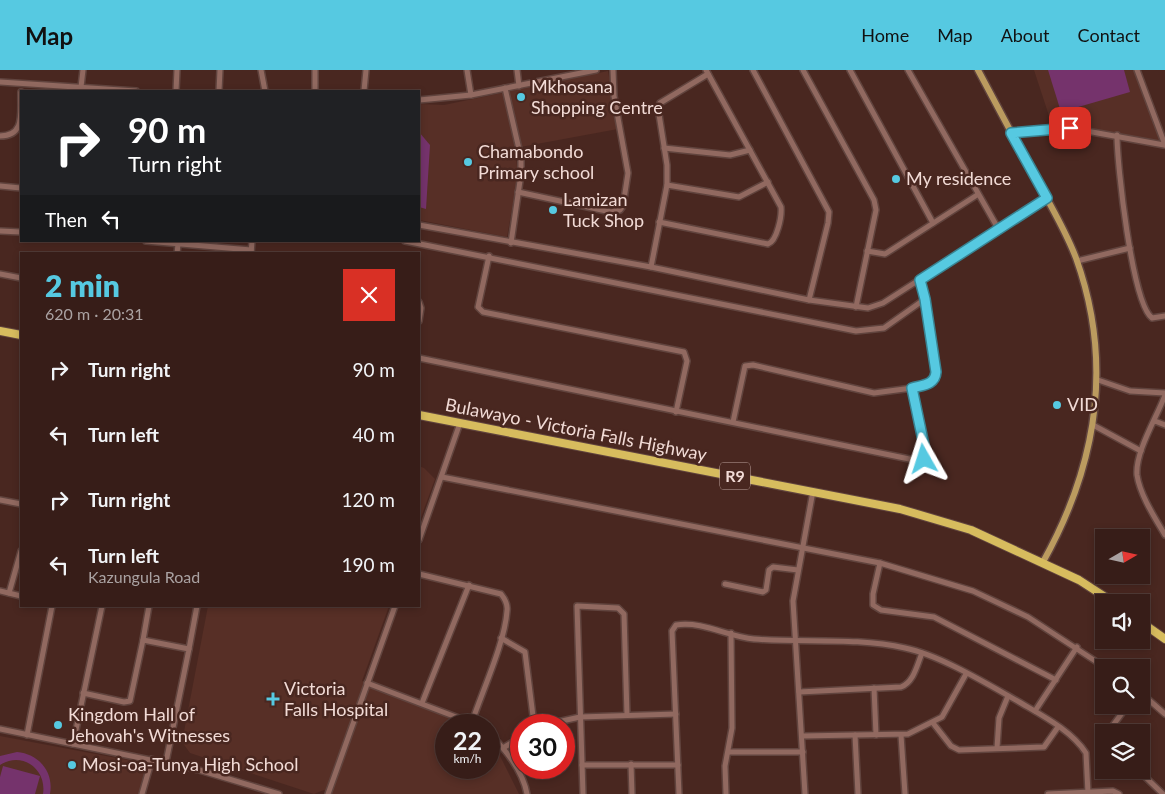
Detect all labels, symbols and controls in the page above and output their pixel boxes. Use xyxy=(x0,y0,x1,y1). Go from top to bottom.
text: Map xyxy=(25,21,73,50)
text: Home xyxy=(861,24,909,46)
text: Map xyxy=(937,24,973,46)
text: About xyxy=(1001,24,1050,46)
text: Contact xyxy=(1078,24,1140,46)
place label: Mkhosana Shopping Centre xyxy=(531,75,663,118)
marker: Mkhosana Shopping Centre xyxy=(515,91,527,103)
pin xyxy=(1049,107,1091,149)
text: 90 m xyxy=(128,108,206,150)
icon: right xyxy=(45,110,110,175)
icon: arrive xyxy=(1056,114,1084,142)
place label: Chamabondo Primary school xyxy=(478,140,594,183)
text: Turn right xyxy=(128,150,222,177)
marker: Chamabondo Primary school xyxy=(462,156,474,168)
place label: My residence xyxy=(906,167,1011,189)
marker: My residence xyxy=(890,173,902,185)
place label: Lamizan Tuck Shop xyxy=(563,188,644,231)
marker: Lamizan Tuck Shop xyxy=(547,204,559,216)
icon: left xyxy=(97,205,125,233)
text: Then xyxy=(45,208,87,231)
text: 2 min xyxy=(45,267,120,303)
button: close xyxy=(343,269,395,321)
text: 620 m · 20:31 xyxy=(45,304,144,323)
icon: right xyxy=(45,356,73,384)
text: Turn right xyxy=(88,358,170,381)
text: 90 m xyxy=(352,358,395,381)
street label: Bulawayo - Victoria Falls Highway xyxy=(443,393,710,465)
place label: VID xyxy=(1067,393,1098,415)
marker: VID xyxy=(1051,399,1063,411)
icon: left xyxy=(45,421,73,449)
text: Turn left xyxy=(88,423,159,446)
text: 40 m xyxy=(352,423,395,446)
position arrow xyxy=(897,432,949,484)
road number: R9 xyxy=(720,462,750,490)
icon: right xyxy=(45,486,73,514)
text: Turn right xyxy=(88,488,170,511)
text: 120 m xyxy=(341,488,395,511)
north arrow xyxy=(1095,529,1150,584)
map controls xyxy=(1095,529,1150,779)
text: Turn left xyxy=(88,544,159,567)
icon: left xyxy=(45,551,73,579)
text: 190 m xyxy=(341,553,395,576)
text: Kazungula Road xyxy=(88,567,200,586)
button: sound xyxy=(1095,594,1150,649)
button: search xyxy=(1095,659,1150,714)
place label: Victoria Falls Hospital xyxy=(284,677,388,720)
marker: Victoria Falls Hospital xyxy=(266,692,280,706)
place label: Kingdom Hall of Jehovah's Witnesses xyxy=(68,703,230,746)
speed limit sign: 30 xyxy=(510,714,575,779)
marker: Kingdom Hall of Jehovah's Witnesses xyxy=(52,719,64,731)
button: layers xyxy=(1095,724,1150,779)
text: 22 xyxy=(453,725,482,755)
text: km/h xyxy=(453,751,482,766)
place label: Mosi-oa-Tunya High School xyxy=(82,753,298,775)
marker: Mosi-oa-Tunya High School xyxy=(66,759,78,771)

